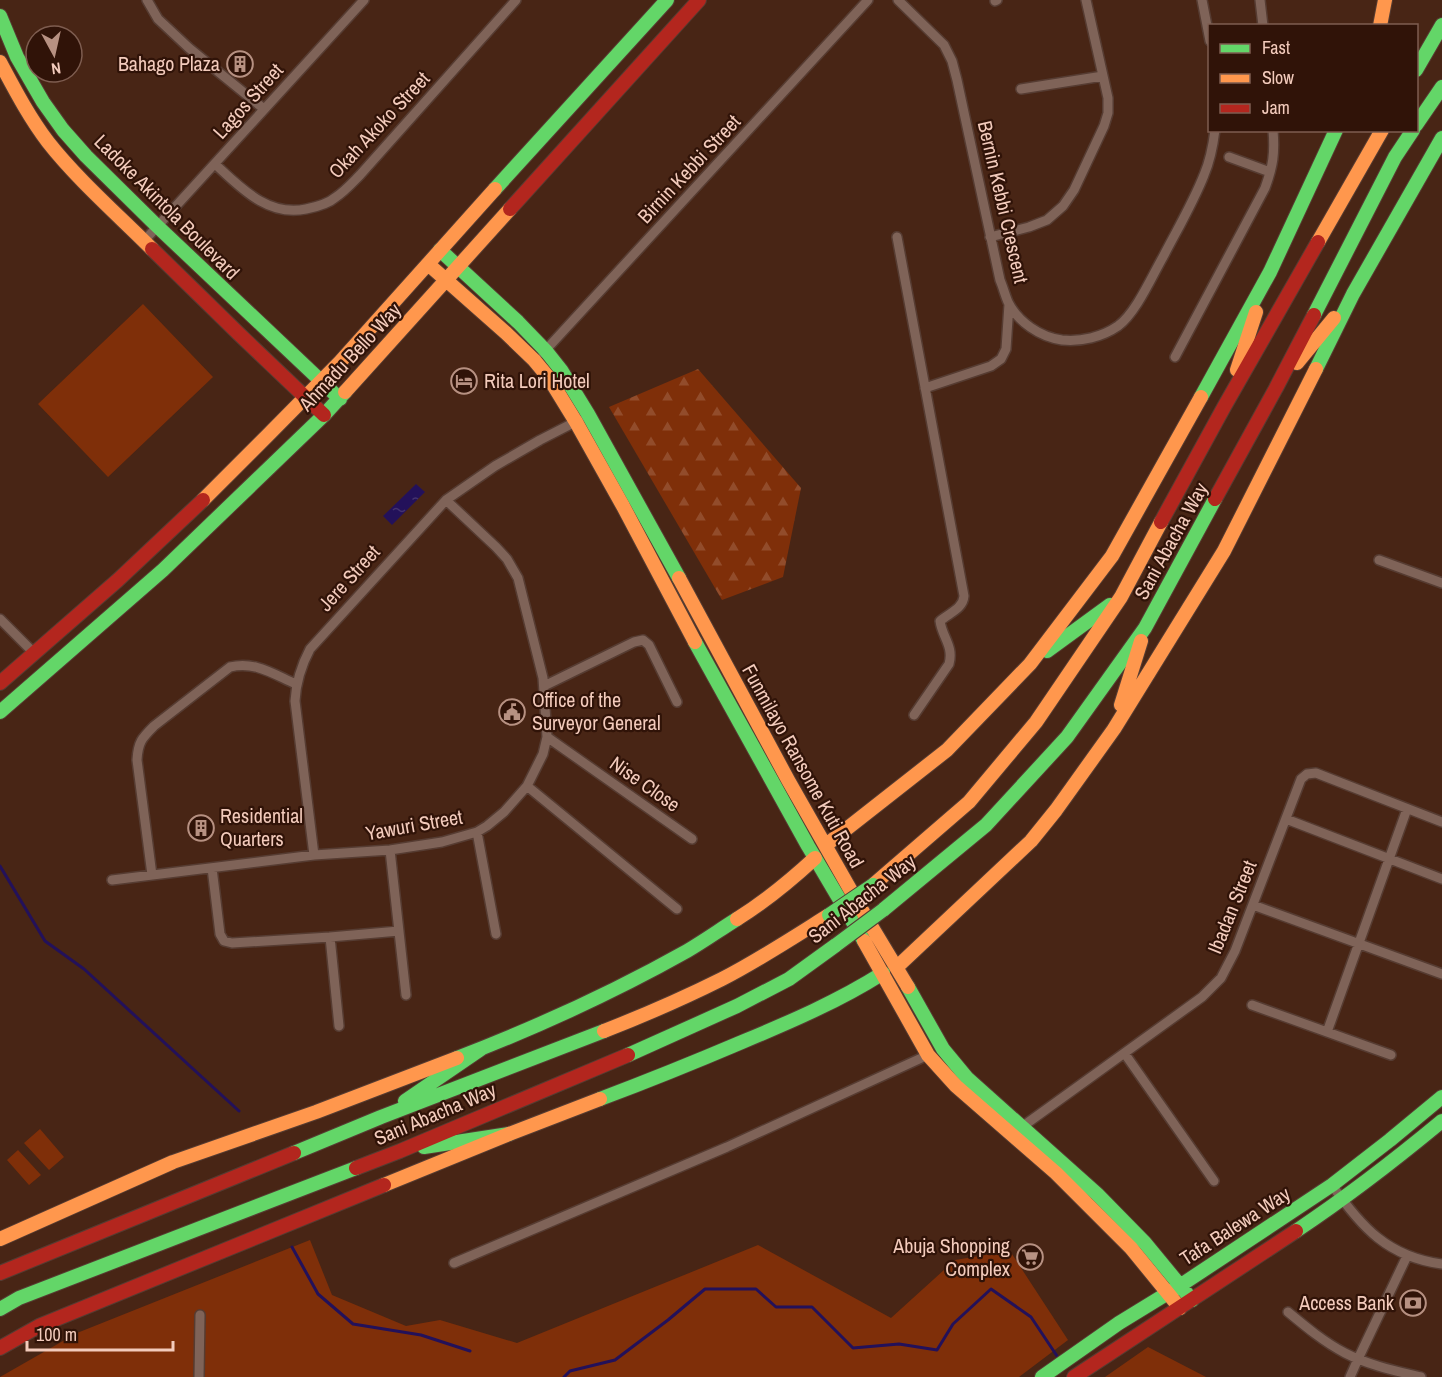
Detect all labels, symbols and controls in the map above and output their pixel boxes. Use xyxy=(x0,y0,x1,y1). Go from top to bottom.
north arrow xyxy=(24,24,84,84)
legend xyxy=(1208,24,1418,132)
text: Fast xyxy=(1262,35,1290,60)
building icon: Bahago Plaza xyxy=(225,49,255,79)
place label: Bahago Plaza xyxy=(118,50,220,77)
text: N xyxy=(50,57,62,80)
street label: Lagos Street xyxy=(206,57,289,144)
street label: Okah Akoko Street xyxy=(322,65,435,184)
text: Slow xyxy=(1262,65,1294,90)
text: Jam xyxy=(1262,95,1290,120)
street label: Birnin Kebbi Street xyxy=(631,108,746,229)
street label: Bernin Kebbi Crescent xyxy=(972,118,1035,286)
street label: Ladoke Akintola Boulevard xyxy=(89,128,246,285)
street label: Ahmadu Bello Way xyxy=(292,296,407,417)
hotel icon: Rita Lori Hotel xyxy=(449,366,479,396)
place label: Rita Lori Hotel xyxy=(484,367,590,394)
street label: Sani Abacha Way xyxy=(1127,477,1214,604)
street label: Jere Street xyxy=(312,539,386,617)
street label: Funmilayo Ransome Kuti Road xyxy=(736,659,871,872)
place label: Office of the Surveyor General xyxy=(532,686,661,736)
public building icon: Office of the Surveyor General xyxy=(497,697,527,727)
street label: Nise Close xyxy=(605,750,686,818)
place label: Residential Quarters xyxy=(220,802,303,852)
street label: Yawuri Street xyxy=(363,803,465,846)
building icon: Residential Quarters xyxy=(186,813,216,843)
street label: Sani Abacha Way xyxy=(802,848,922,949)
street label: Ibadan Street xyxy=(1201,856,1263,958)
street label: Sani Abacha Way xyxy=(370,1075,501,1151)
street label: Tafa Balewa Way xyxy=(1174,1179,1296,1271)
place label: Abuja Shopping Complex xyxy=(892,1232,1011,1282)
supermarket icon: Abuja Shopping Complex xyxy=(1015,1242,1045,1272)
bank icon: Access Bank xyxy=(1398,1288,1428,1318)
place label: Access Bank xyxy=(1298,1289,1395,1316)
scale bar xyxy=(27,1314,172,1352)
text: 100 m xyxy=(36,1322,77,1347)

